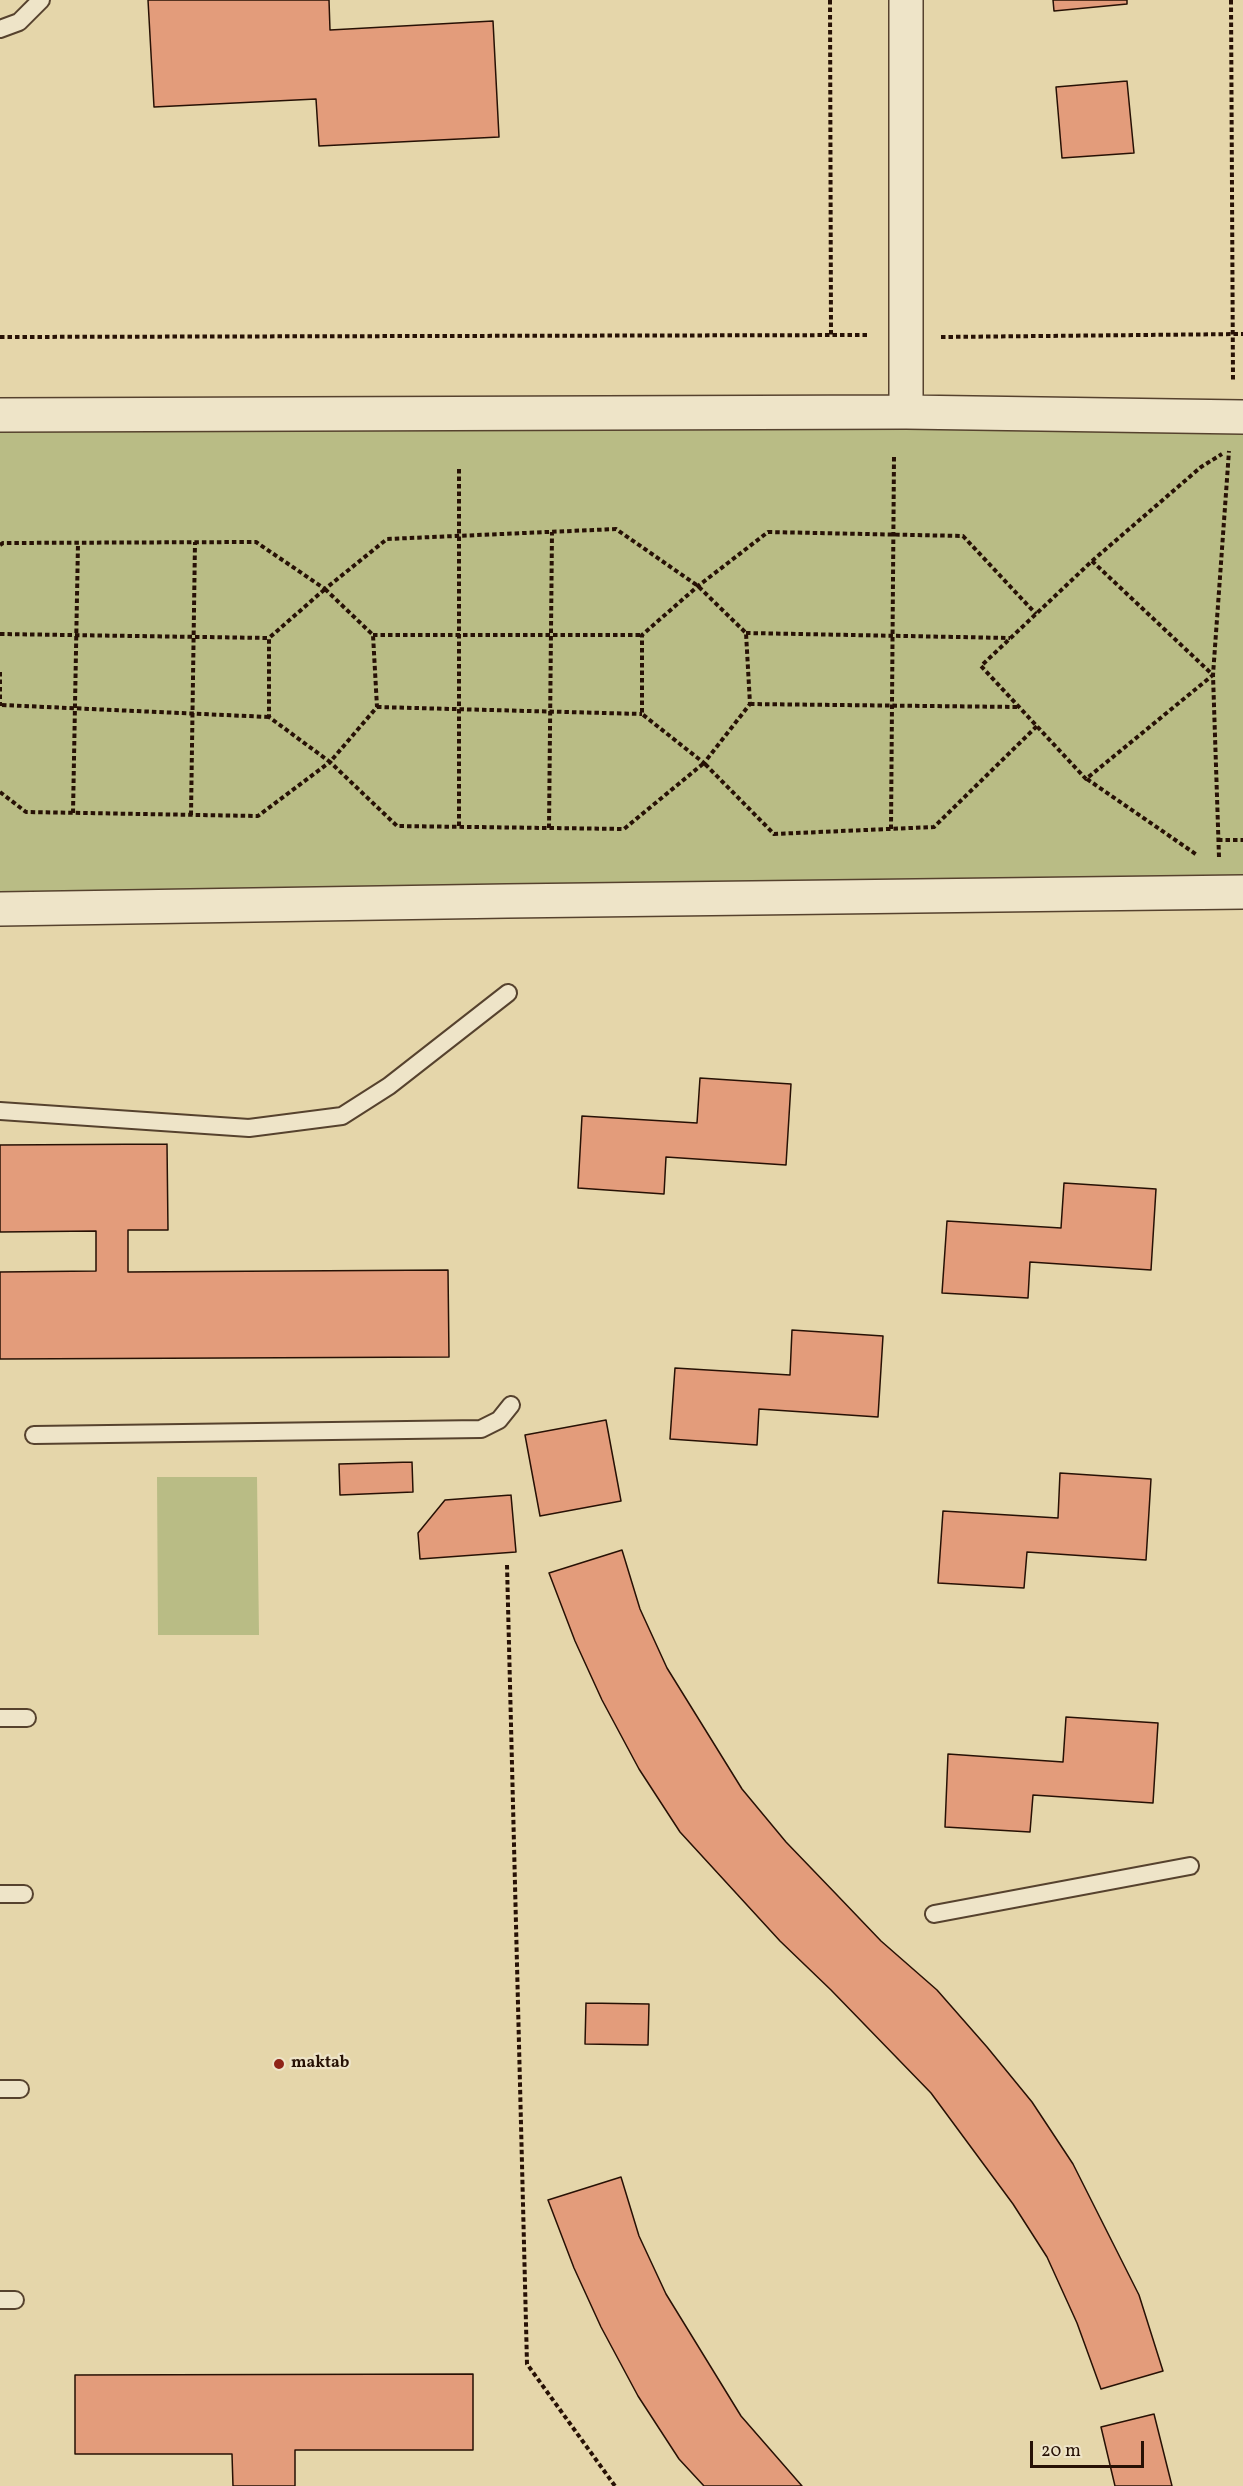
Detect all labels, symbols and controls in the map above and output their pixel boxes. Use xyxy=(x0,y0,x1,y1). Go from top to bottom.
place label: maktab xyxy=(291,2054,349,2074)
marker: maktab xyxy=(272,2057,286,2071)
scale bar xyxy=(1033,2429,1147,2467)
text: 20 m xyxy=(1041,2439,1081,2464)

